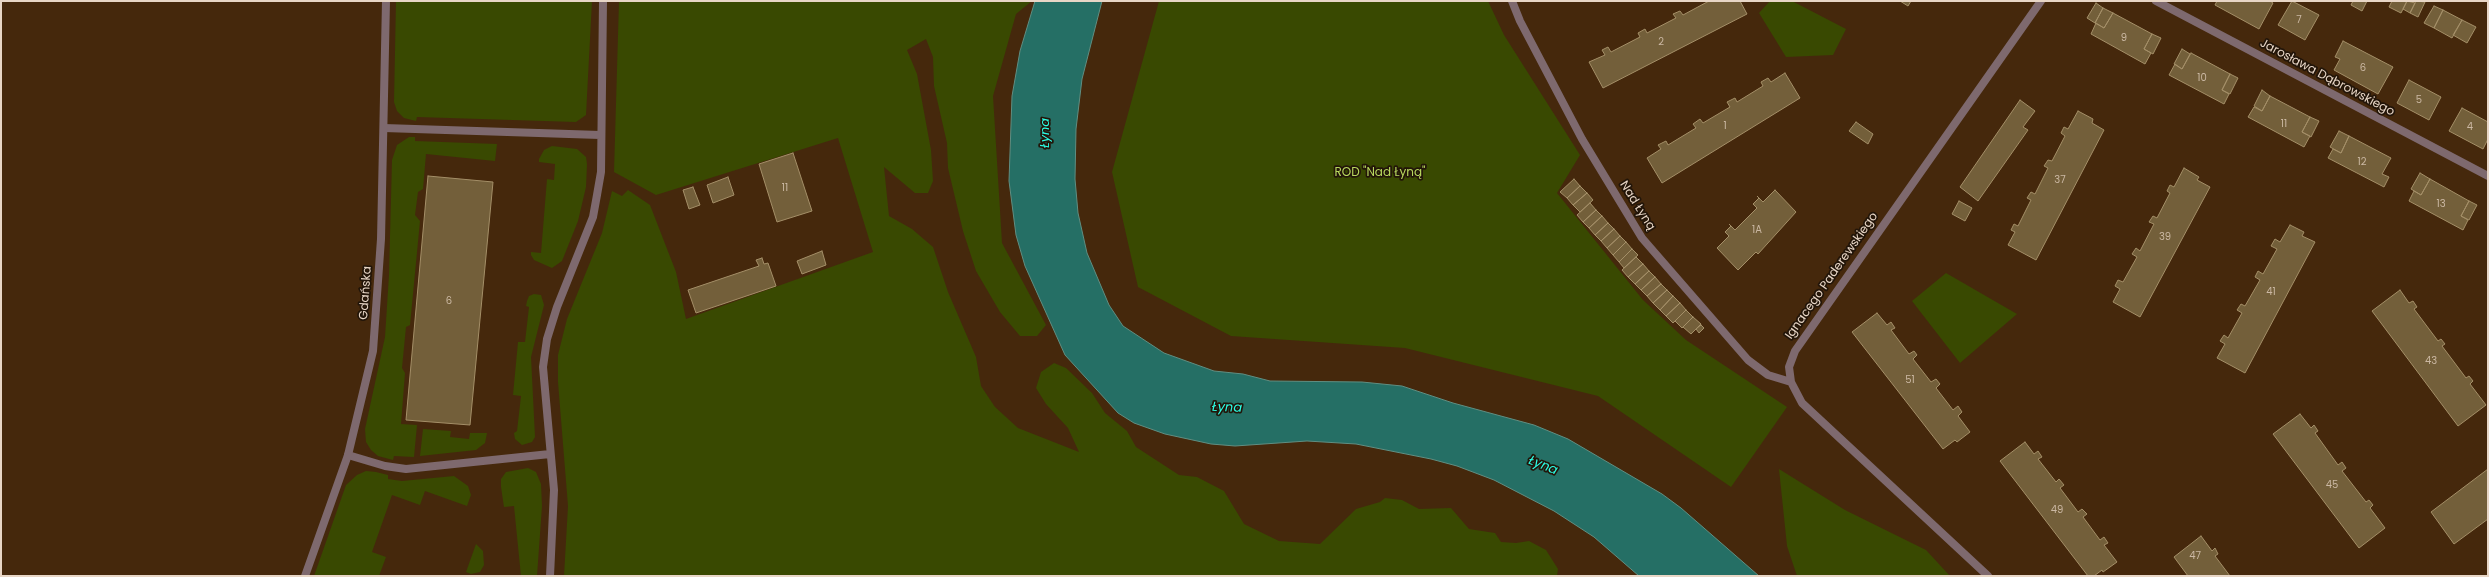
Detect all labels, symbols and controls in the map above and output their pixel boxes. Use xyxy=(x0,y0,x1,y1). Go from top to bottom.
house number: 7 xyxy=(2296,14,2302,26)
house number: 9 xyxy=(2121,32,2127,44)
house number: 2 xyxy=(1658,36,1664,48)
street label: Jarosława Dąbrowskiego xyxy=(2257,36,2397,120)
house number: 6 xyxy=(2360,62,2366,74)
house number: 10 xyxy=(2197,72,2207,84)
house number: 5 xyxy=(2416,94,2422,106)
water label: Łyna xyxy=(1038,118,1054,148)
house number: 11 xyxy=(2281,118,2287,130)
house number: 1 xyxy=(1723,120,1727,132)
house number: 4 xyxy=(2467,121,2473,133)
house number: 12 xyxy=(2358,156,2366,168)
park label: ROD "Nad Łyną" xyxy=(1334,166,1426,180)
house number: 37 xyxy=(2054,174,2066,186)
street label: Nad Łyną xyxy=(1616,179,1658,233)
house number: 11 xyxy=(782,182,788,194)
house number: 13 xyxy=(2436,198,2446,210)
street label: Ignacego Paderewskiego xyxy=(1783,210,1881,342)
house number: 1A xyxy=(1752,224,1762,236)
house number: 39 xyxy=(2159,231,2171,243)
street label: Gdańska xyxy=(357,266,375,320)
house number: 41 xyxy=(2266,286,2276,298)
house number: 6 xyxy=(446,295,452,307)
house number: 43 xyxy=(2425,355,2437,367)
house number: 51 xyxy=(1905,374,1915,386)
water label: Łyna xyxy=(1212,400,1242,416)
water label: Łyna xyxy=(1526,453,1560,479)
house number: 45 xyxy=(2326,479,2338,491)
house number: 49 xyxy=(2051,504,2063,516)
house number: 47 xyxy=(2189,550,2201,562)

